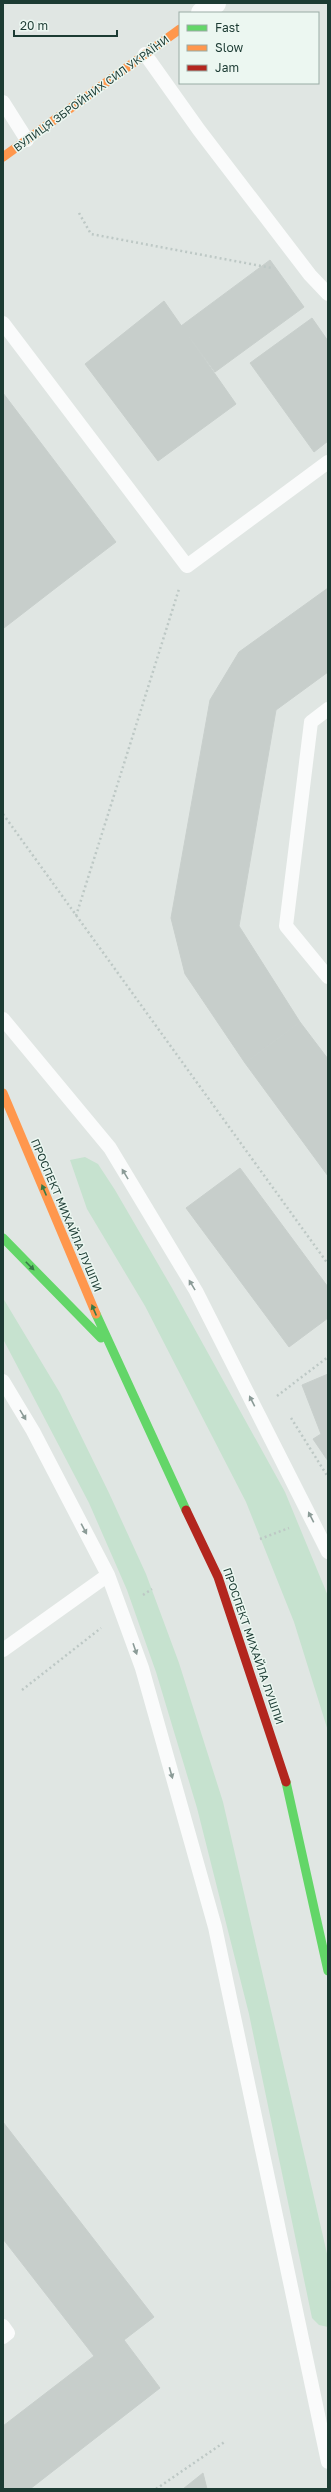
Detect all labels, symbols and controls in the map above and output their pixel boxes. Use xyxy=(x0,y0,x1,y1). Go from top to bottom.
scale bar xyxy=(14,12,117,38)
legend xyxy=(179,12,319,84)
text: 20 m xyxy=(20,18,48,33)
text: Fast xyxy=(215,20,240,35)
street label: ВУЛИЦЯ ЗБРОЙНИХ СИЛ УКРАЇНИ xyxy=(11,32,171,154)
text: Slow xyxy=(215,40,243,55)
text: Jam xyxy=(215,60,239,75)
street label: ПРОСПЕКТ МИХАЙЛА ЛУШПИ xyxy=(29,1137,105,1293)
one-way arrow xyxy=(122,1168,129,1180)
one-way arrow xyxy=(40,1183,46,1195)
one-way arrow xyxy=(26,1261,35,1271)
one-way arrow xyxy=(189,1279,196,1291)
one-way arrow xyxy=(91,1304,97,1315)
one-way arrow xyxy=(249,1395,255,1407)
one-way arrow xyxy=(19,1410,27,1420)
one-way arrow xyxy=(308,1511,314,1522)
one-way arrow xyxy=(81,1524,87,1535)
street label: ПРОСПЕКТ МИХАЙЛА ЛУШПИ xyxy=(221,1566,287,1726)
one-way arrow xyxy=(132,1643,138,1655)
one-way arrow xyxy=(169,1767,175,1780)

